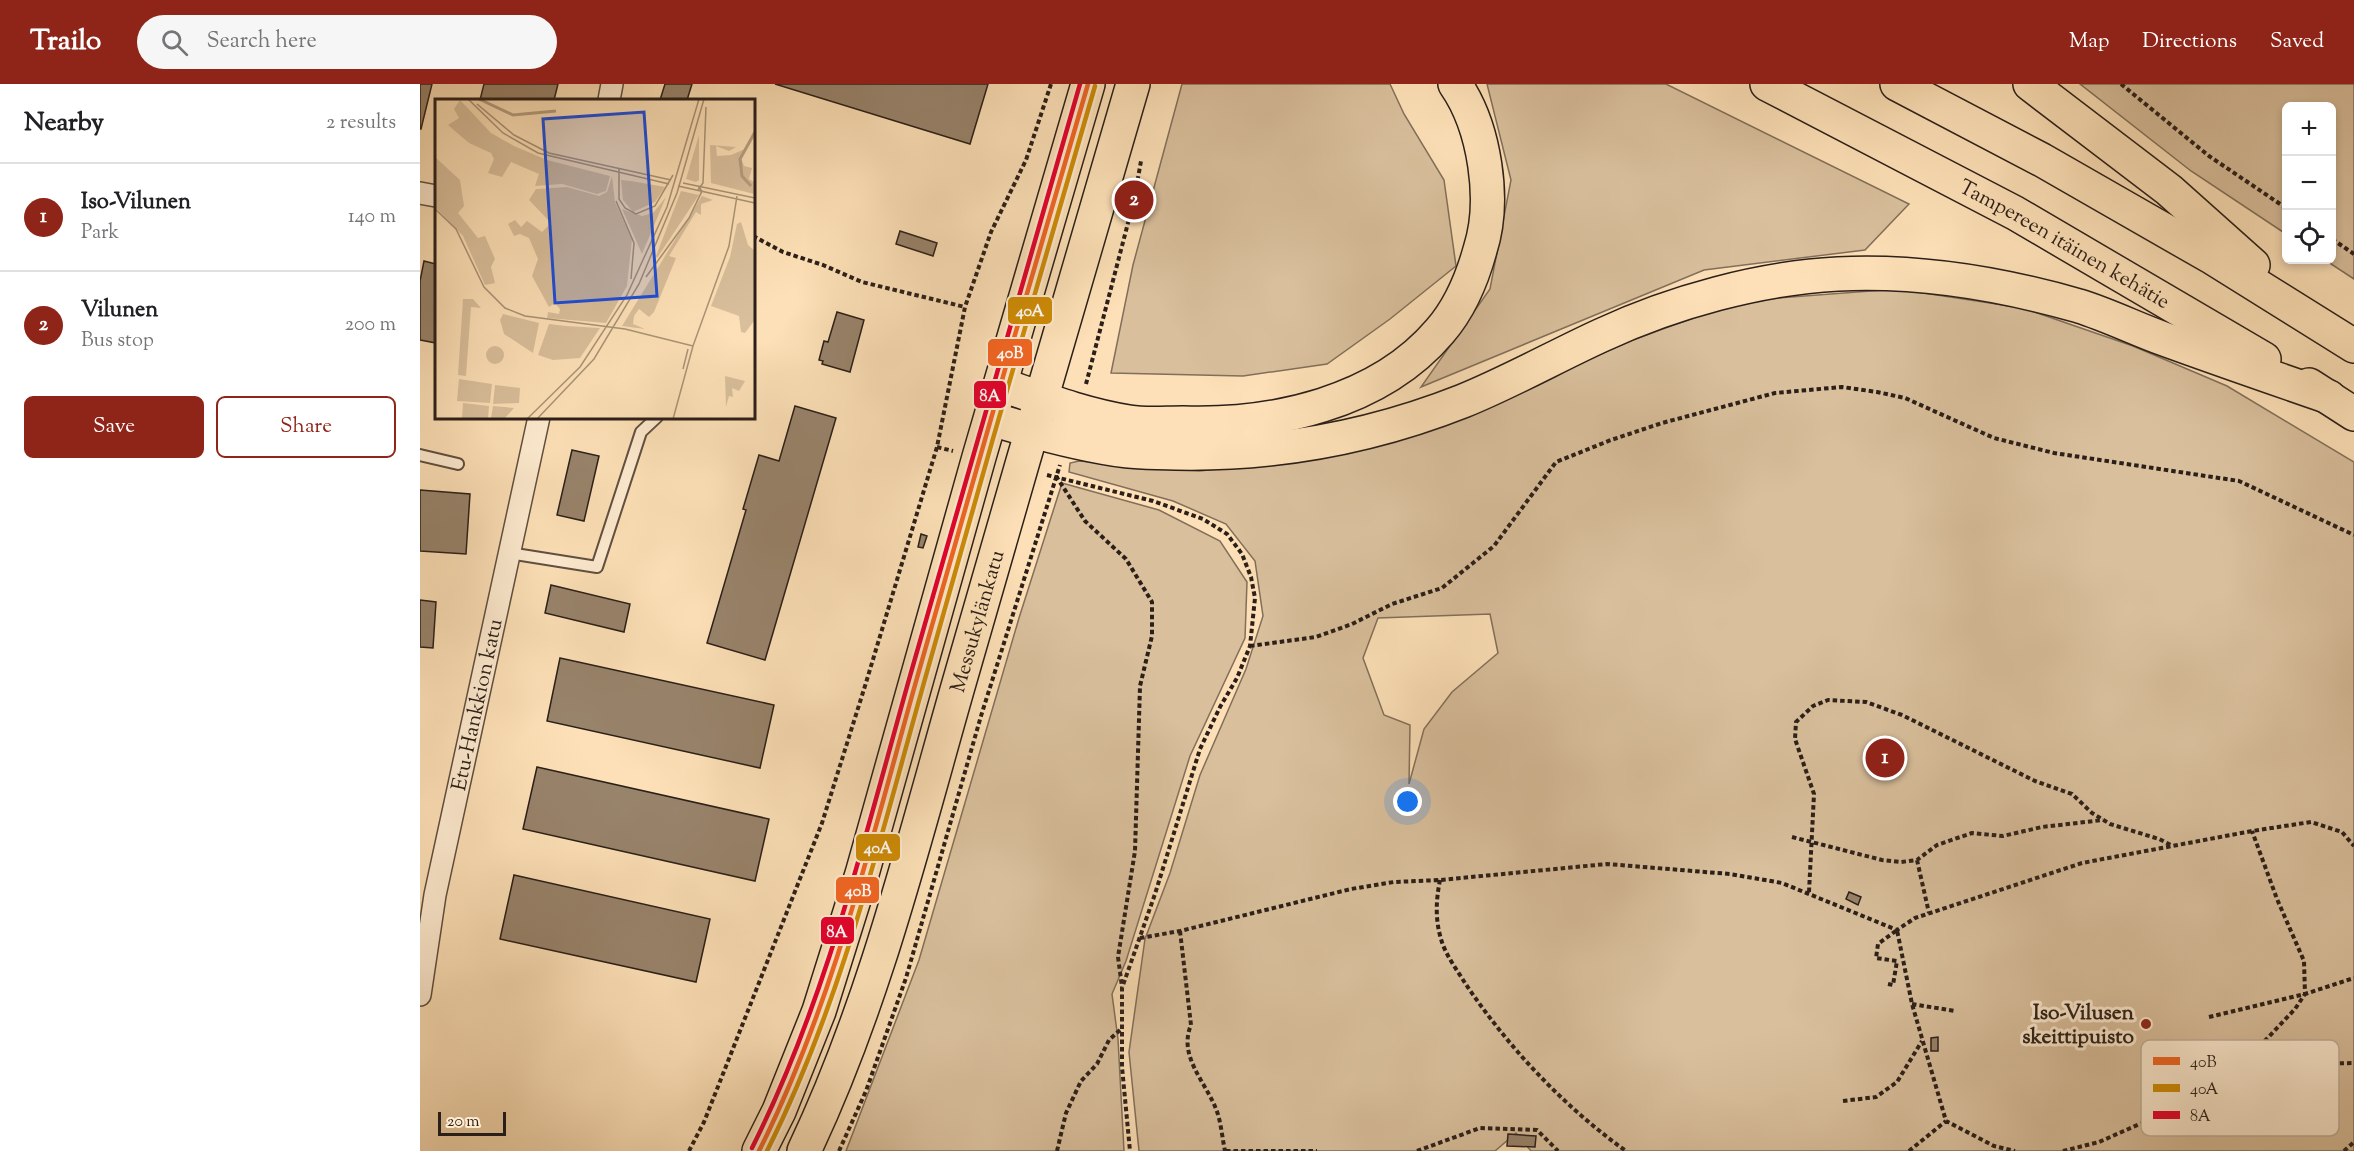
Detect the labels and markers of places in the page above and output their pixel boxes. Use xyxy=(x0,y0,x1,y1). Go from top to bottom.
pin: 2 xyxy=(1114,178,1154,222)
pin: 1 xyxy=(1866,736,1904,780)
place label: Iso-Vilusen skeittipuisto xyxy=(2022,999,2135,1053)
marker: Iso-Vilusen skeittipuisto xyxy=(2139,1017,2153,1031)

